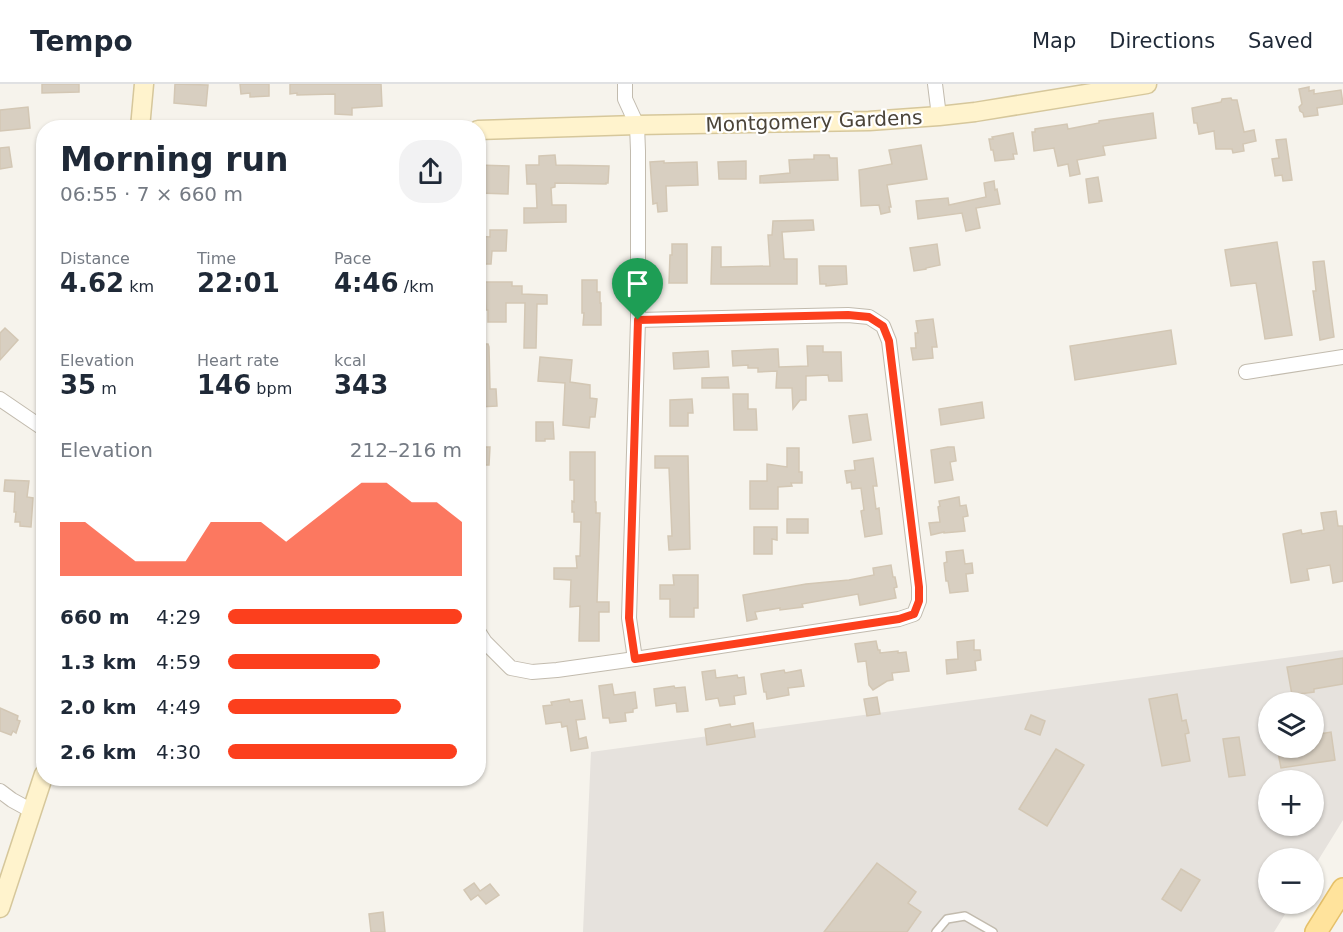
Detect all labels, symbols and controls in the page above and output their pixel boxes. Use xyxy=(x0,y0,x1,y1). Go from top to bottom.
text: Tempo xyxy=(30,25,133,58)
text: Map xyxy=(1032,29,1076,53)
text: Directions xyxy=(1109,29,1215,53)
text: Saved xyxy=(1248,29,1313,53)
street label: Montgomery Gardens xyxy=(705,105,923,137)
text: Morning run xyxy=(60,140,288,179)
button: share xyxy=(399,140,462,203)
text: 06:55 · 7 × 660 m xyxy=(60,182,243,206)
text: Distance xyxy=(60,249,130,268)
text: Time xyxy=(197,249,236,268)
text: Pace xyxy=(334,249,371,268)
pin xyxy=(612,258,663,320)
icon: arrive xyxy=(621,267,654,300)
text: 4.62 xyxy=(60,268,124,298)
text: 22:01 xyxy=(197,268,280,298)
text: 4:46 xyxy=(334,268,399,298)
text: km xyxy=(124,277,154,296)
text: /km xyxy=(399,277,434,296)
text: Elevation xyxy=(60,351,134,370)
text: Heart rate xyxy=(197,351,279,370)
text: kcal xyxy=(334,351,366,370)
text: 35 xyxy=(60,370,96,400)
text: 146 xyxy=(197,370,251,400)
text: 343 xyxy=(334,370,388,400)
text: m xyxy=(96,379,117,398)
text: bpm xyxy=(251,379,292,398)
text: Elevation xyxy=(60,438,153,462)
text: 212–216 m xyxy=(350,438,462,462)
text: 660 m xyxy=(60,605,130,629)
text: 4:29 xyxy=(156,605,201,629)
text: 1.3 km xyxy=(60,650,137,674)
text: 4:59 xyxy=(156,650,201,674)
map controls xyxy=(1258,692,1324,914)
button: layers xyxy=(1258,692,1324,758)
text: 2.0 km xyxy=(60,695,137,719)
text: 4:49 xyxy=(156,695,201,719)
text: 2.6 km xyxy=(60,740,137,764)
text: 4:30 xyxy=(156,740,201,764)
button: + xyxy=(1258,770,1324,836)
button: − xyxy=(1258,848,1324,914)

